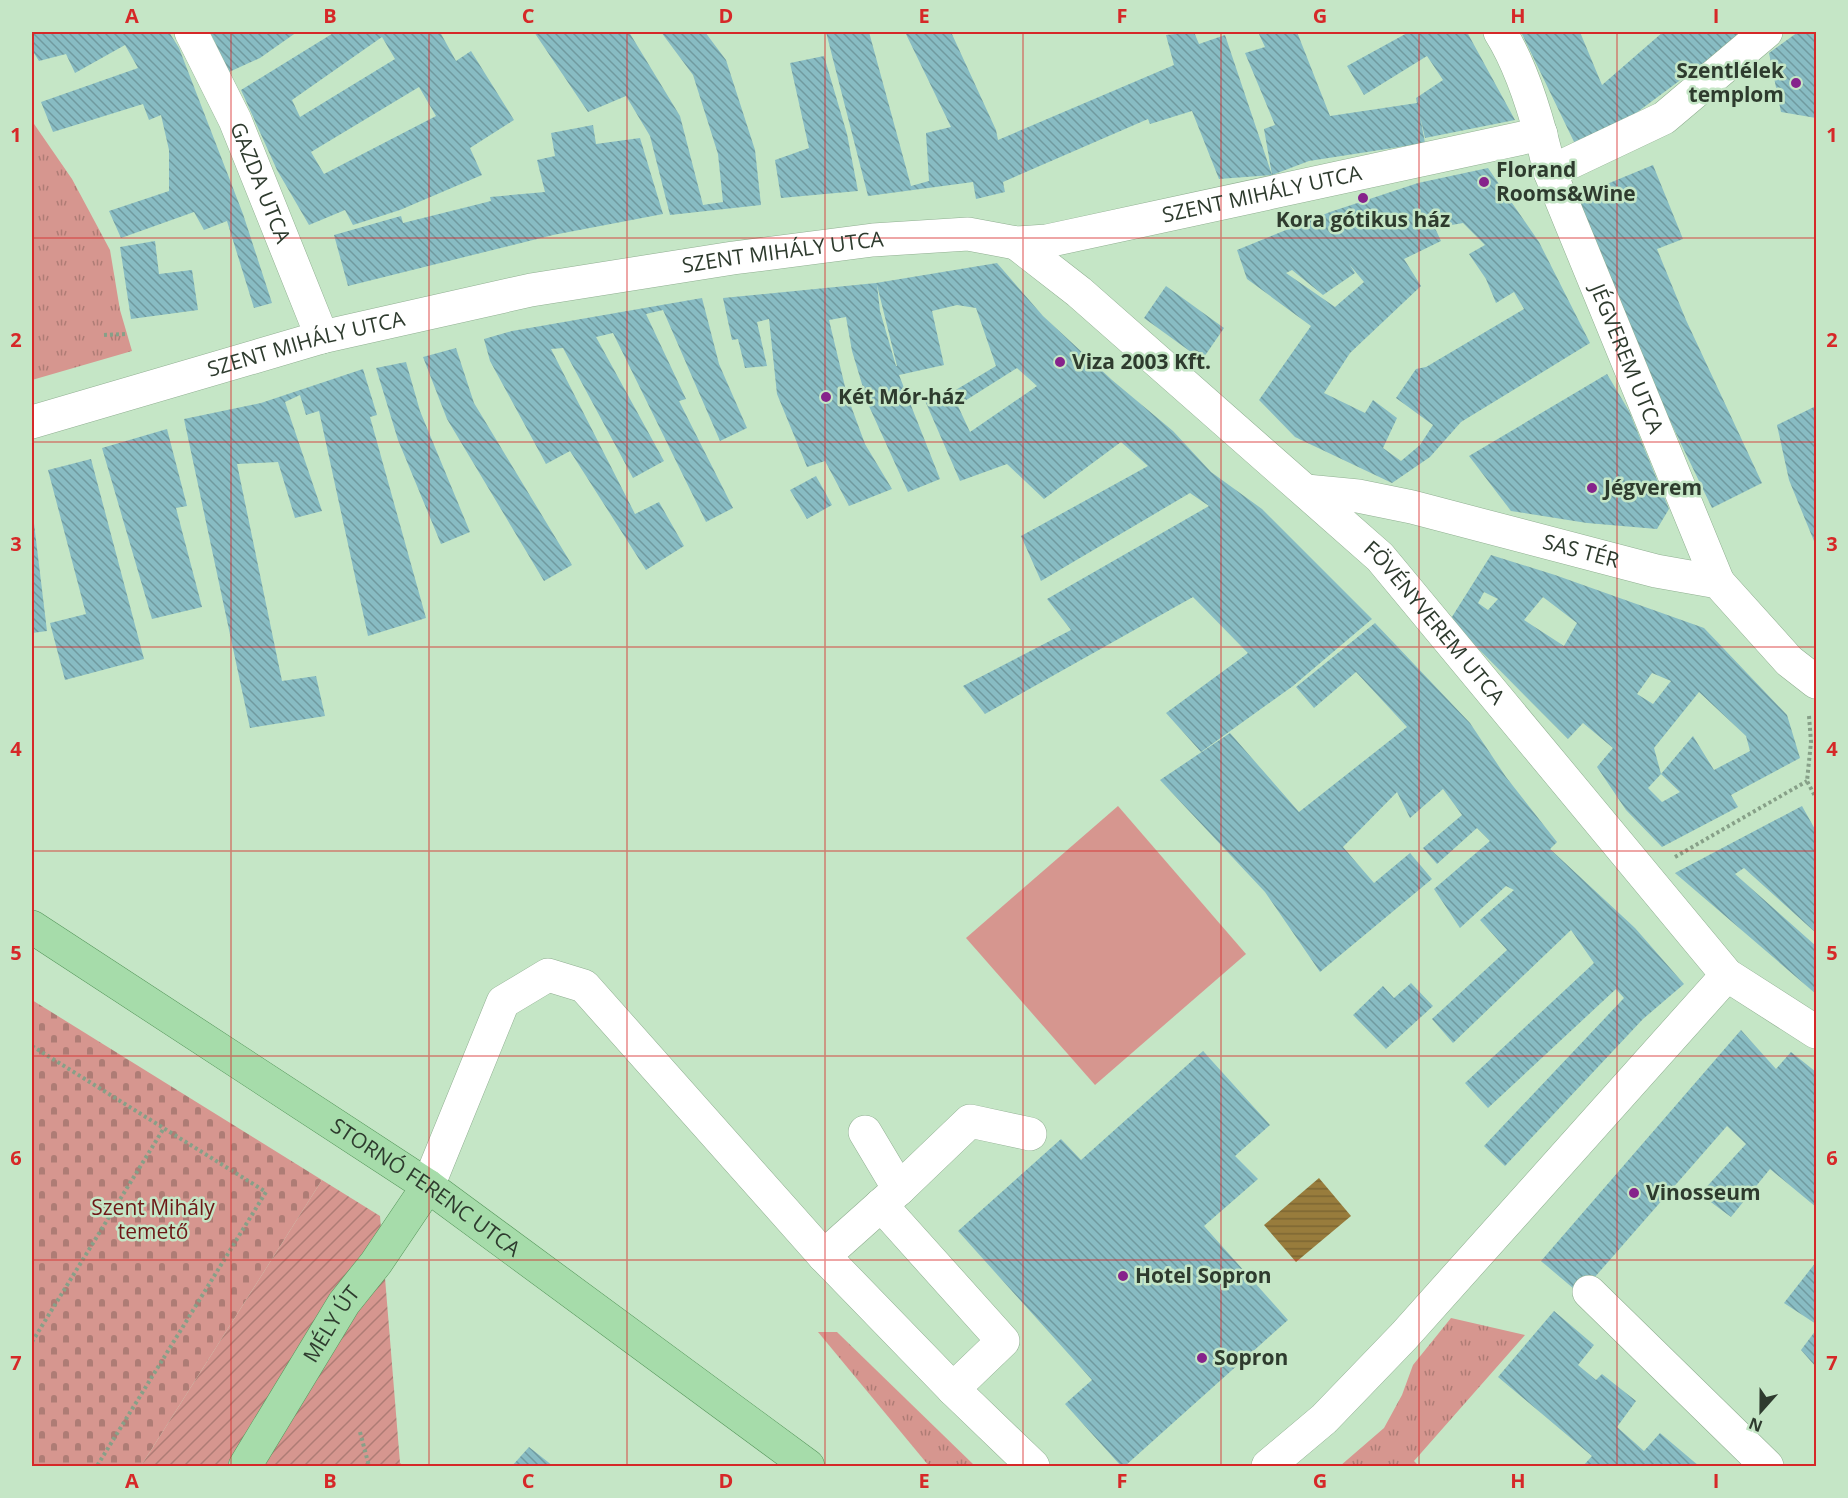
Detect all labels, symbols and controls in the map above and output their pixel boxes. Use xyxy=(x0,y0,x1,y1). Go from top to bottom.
text: A xyxy=(125,2,139,29)
text: B xyxy=(323,2,337,29)
text: C xyxy=(522,2,535,29)
text: D xyxy=(719,2,733,29)
text: E xyxy=(918,2,930,29)
text: F xyxy=(1117,2,1127,29)
text: G xyxy=(1313,2,1327,29)
text: H xyxy=(1510,2,1526,29)
text: I xyxy=(1713,2,1719,29)
place label: Szentlélek templom xyxy=(1676,56,1785,108)
marker: Szentlélek templom xyxy=(1789,76,1803,90)
street label: GAZDA UTCA xyxy=(224,118,298,248)
text: 1 xyxy=(10,121,22,148)
text: 1 xyxy=(1826,121,1838,148)
place label: Florand Rooms&Wine xyxy=(1496,155,1636,207)
street label: SZENT MIHÁLY UTCA xyxy=(1159,158,1365,229)
marker: Florand Rooms&Wine xyxy=(1477,175,1491,189)
marker: Kora gótikus ház xyxy=(1356,191,1370,205)
place label: Kora gótikus ház xyxy=(1276,205,1450,233)
street label: SZENT MIHÁLY UTCA xyxy=(680,224,885,279)
street label: JÉGVEREM UTCA xyxy=(1584,277,1671,438)
street label: SZENT MIHÁLY UTCA xyxy=(204,304,408,383)
text: 2 xyxy=(10,326,22,353)
text: 2 xyxy=(1826,326,1838,353)
place label: Viza 2003 Kft. xyxy=(1072,347,1211,375)
marker: Viza 2003 Kft. xyxy=(1053,355,1067,369)
place label: Két Mór-ház xyxy=(838,382,965,410)
marker: Két Mór-ház xyxy=(819,390,833,404)
place label: Jégverem xyxy=(1602,473,1702,501)
marker: Jégverem xyxy=(1585,481,1599,495)
street label: SAS TÉR xyxy=(1540,527,1622,574)
text: 3 xyxy=(10,530,22,557)
text: 3 xyxy=(1826,530,1838,557)
street label: FÖVÉNYVEREM UTCA xyxy=(1358,534,1512,710)
text: 4 xyxy=(10,735,22,762)
text: 4 xyxy=(1826,735,1838,762)
text: 5 xyxy=(10,939,22,966)
text: 5 xyxy=(1826,939,1838,966)
street label: STORNÓ FERENC UTCA xyxy=(326,1111,527,1263)
text: 6 xyxy=(10,1144,22,1171)
text: 6 xyxy=(1826,1144,1838,1171)
place label: Vinosseum xyxy=(1646,1178,1761,1206)
marker: Vinosseum xyxy=(1627,1186,1641,1200)
park label: Szent Mihály temető xyxy=(91,1193,215,1245)
place label: Hotel Sopron xyxy=(1135,1261,1272,1289)
marker: Hotel Sopron xyxy=(1116,1269,1130,1283)
street label: MÉLY ÚT xyxy=(296,1279,366,1367)
place label: Sopron xyxy=(1214,1343,1288,1371)
text: 7 xyxy=(10,1349,22,1376)
text: 7 xyxy=(1826,1349,1838,1376)
marker: Sopron xyxy=(1195,1351,1209,1365)
north arrow xyxy=(1731,1381,1791,1441)
text: N xyxy=(1746,1412,1766,1438)
text: A xyxy=(125,1467,139,1494)
text: B xyxy=(323,1467,337,1494)
text: C xyxy=(522,1467,535,1494)
text: D xyxy=(719,1467,733,1494)
text: E xyxy=(918,1467,930,1494)
text: F xyxy=(1117,1467,1127,1494)
text: G xyxy=(1313,1467,1327,1494)
text: H xyxy=(1510,1467,1526,1494)
text: I xyxy=(1713,1467,1719,1494)

